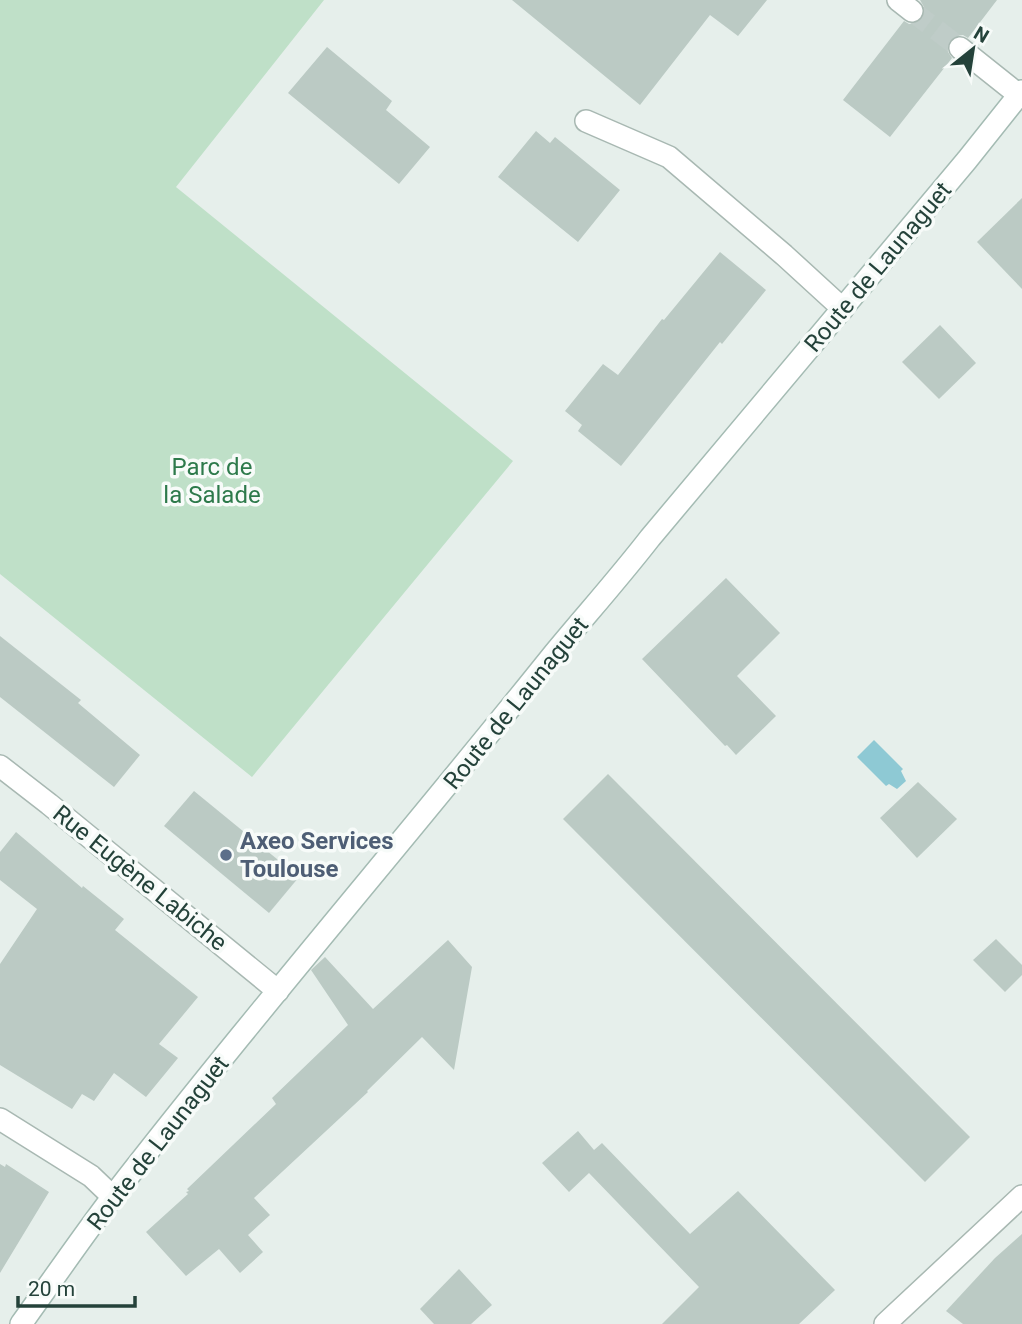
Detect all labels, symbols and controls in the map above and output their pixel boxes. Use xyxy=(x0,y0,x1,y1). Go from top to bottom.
north arrow xyxy=(938,14,1008,84)
text: N xyxy=(970,21,993,48)
street label: Route de Launaguet xyxy=(799,176,957,358)
park label: Parc de la Salade xyxy=(163,453,261,509)
street label: Route de Launaguet xyxy=(438,611,594,795)
street label: Rue Eugène Labiche xyxy=(48,799,232,957)
place label: Axeo Services Toulouse xyxy=(240,827,394,883)
marker: Axeo Services Toulouse xyxy=(218,847,234,863)
street label: Route de Launaguet xyxy=(81,1050,235,1236)
scale bar xyxy=(18,1264,135,1308)
text: 20 m xyxy=(28,1277,75,1301)

